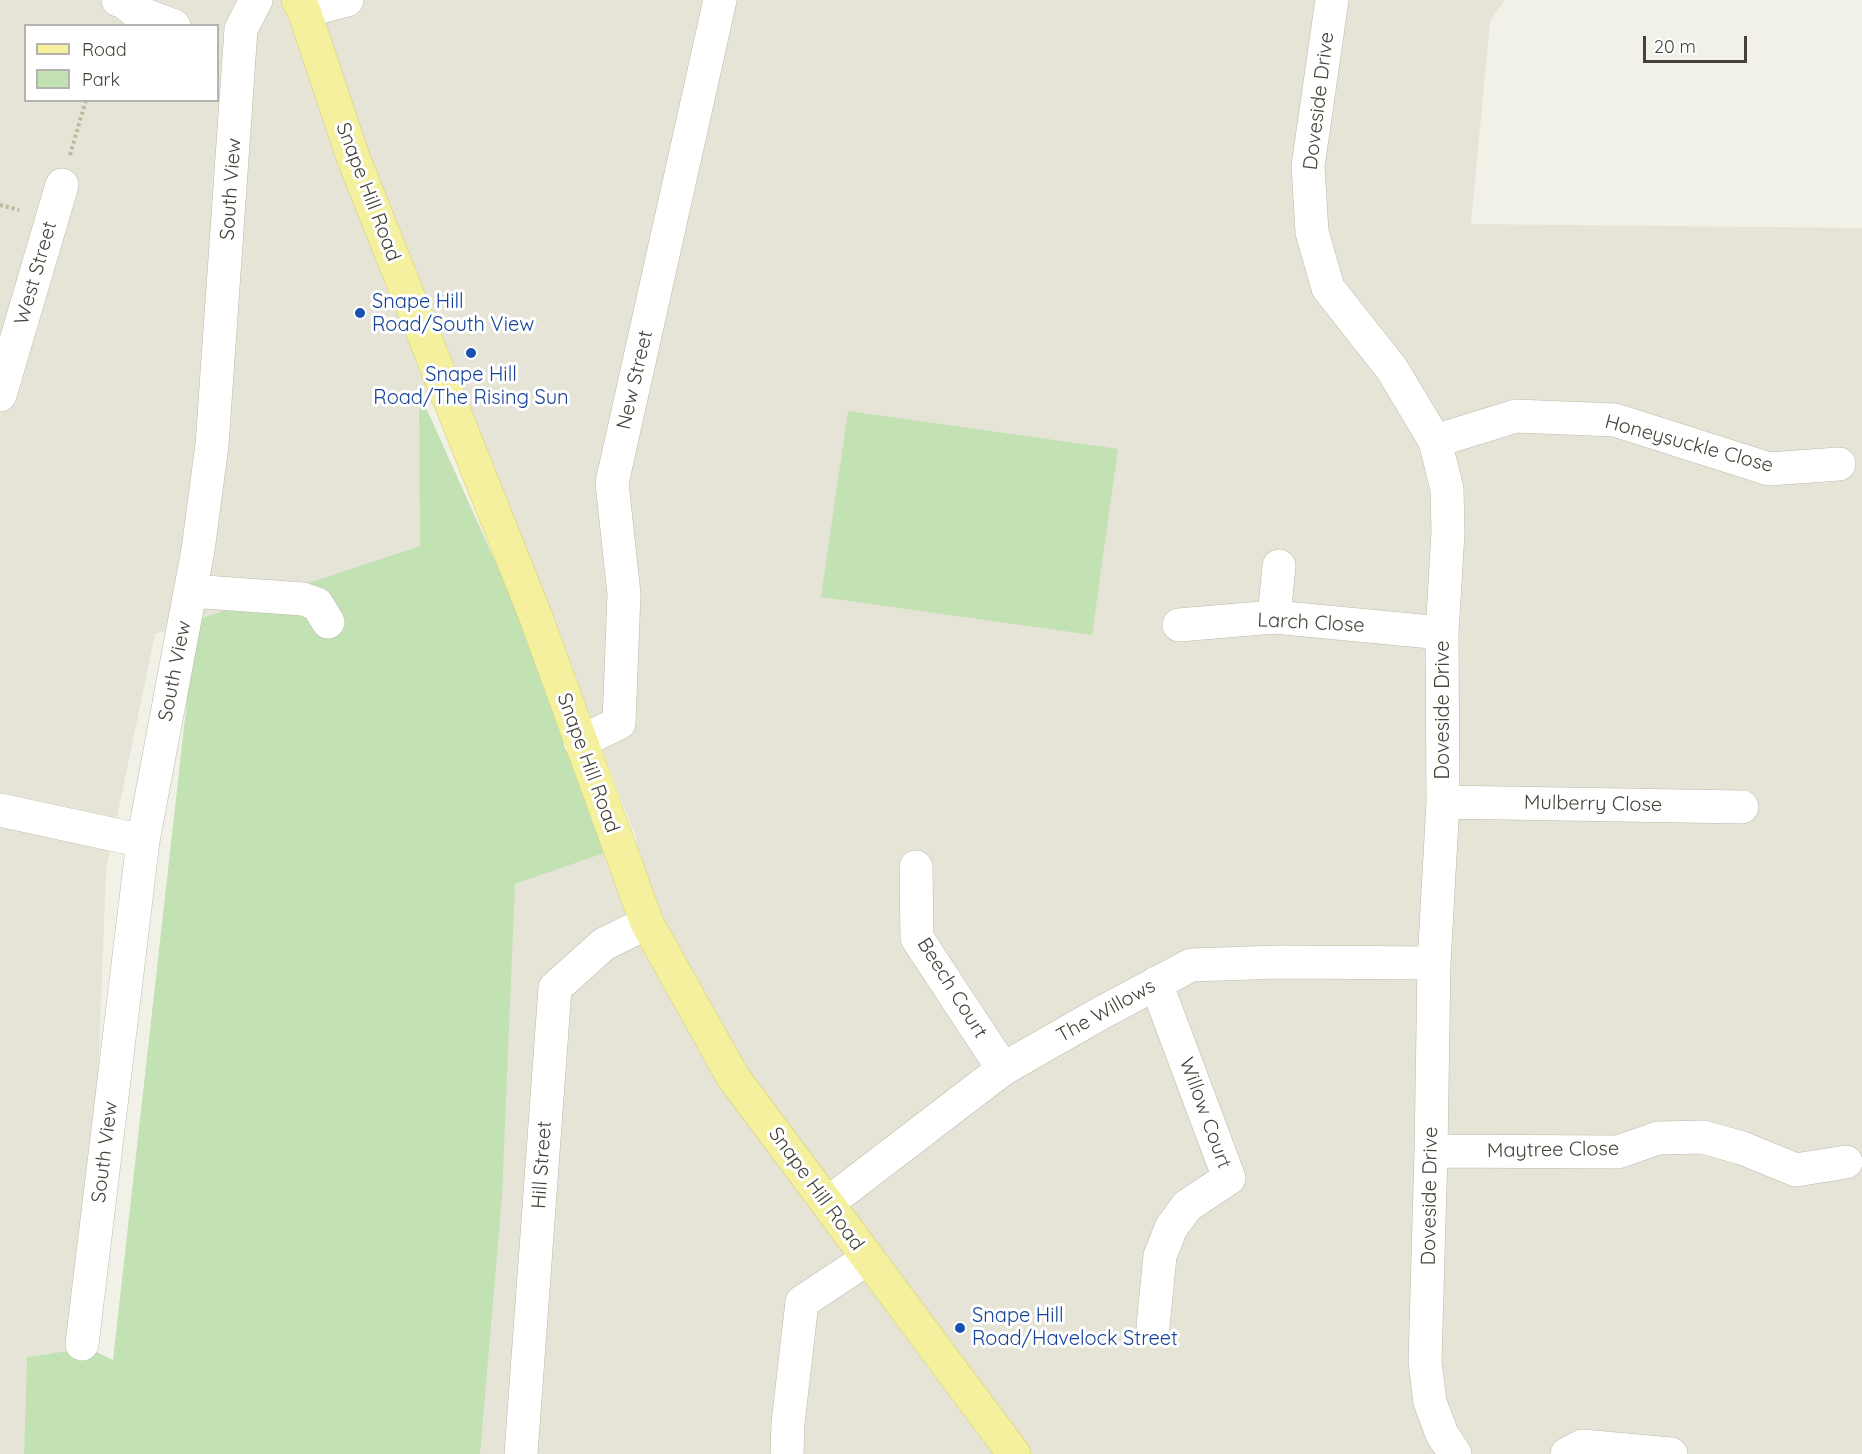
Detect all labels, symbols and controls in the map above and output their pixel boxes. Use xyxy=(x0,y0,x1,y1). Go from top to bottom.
legend xyxy=(24,24,219,102)
scale bar xyxy=(1646,24,1750,62)
street label: Doveside Drive xyxy=(1299,31,1339,171)
text: 20 m xyxy=(1654,35,1696,58)
text: Road xyxy=(82,38,127,61)
text: Park xyxy=(82,68,120,91)
street label: Snape Hill Road xyxy=(331,119,405,265)
street label: South View xyxy=(215,137,247,241)
street label: West Street xyxy=(10,218,62,328)
place label: Snape Hill Road/South View xyxy=(372,290,534,337)
marker: Snape Hill Road/South View xyxy=(353,306,367,320)
street label: New Street xyxy=(612,328,658,432)
marker: Snape Hill Road/The Rising Sun xyxy=(464,346,478,360)
place label: Snape Hill Road/The Rising Sun xyxy=(373,363,569,410)
street label: Honeysuckle Close xyxy=(1602,410,1776,478)
street label: Larch Close xyxy=(1257,608,1365,638)
street label: South View xyxy=(153,619,197,723)
street label: Doveside Drive xyxy=(1431,641,1455,779)
street label: Snape Hill Road xyxy=(552,690,624,836)
street label: Mulberry Close xyxy=(1524,791,1662,817)
street label: Beech Court xyxy=(912,933,992,1043)
street label: The Willows xyxy=(1052,974,1160,1048)
street label: Willow Court xyxy=(1174,1054,1236,1172)
street label: South View xyxy=(87,1100,123,1204)
street label: Hill Street xyxy=(527,1120,557,1210)
street label: Snape Hill Road xyxy=(763,1123,869,1255)
street label: Doveside Drive xyxy=(1417,1126,1443,1266)
street label: Maytree Close xyxy=(1487,1137,1619,1163)
place label: Snape Hill Road/Havelock Street xyxy=(972,1304,1178,1351)
marker: Snape Hill Road/Havelock Street xyxy=(953,1321,967,1335)

